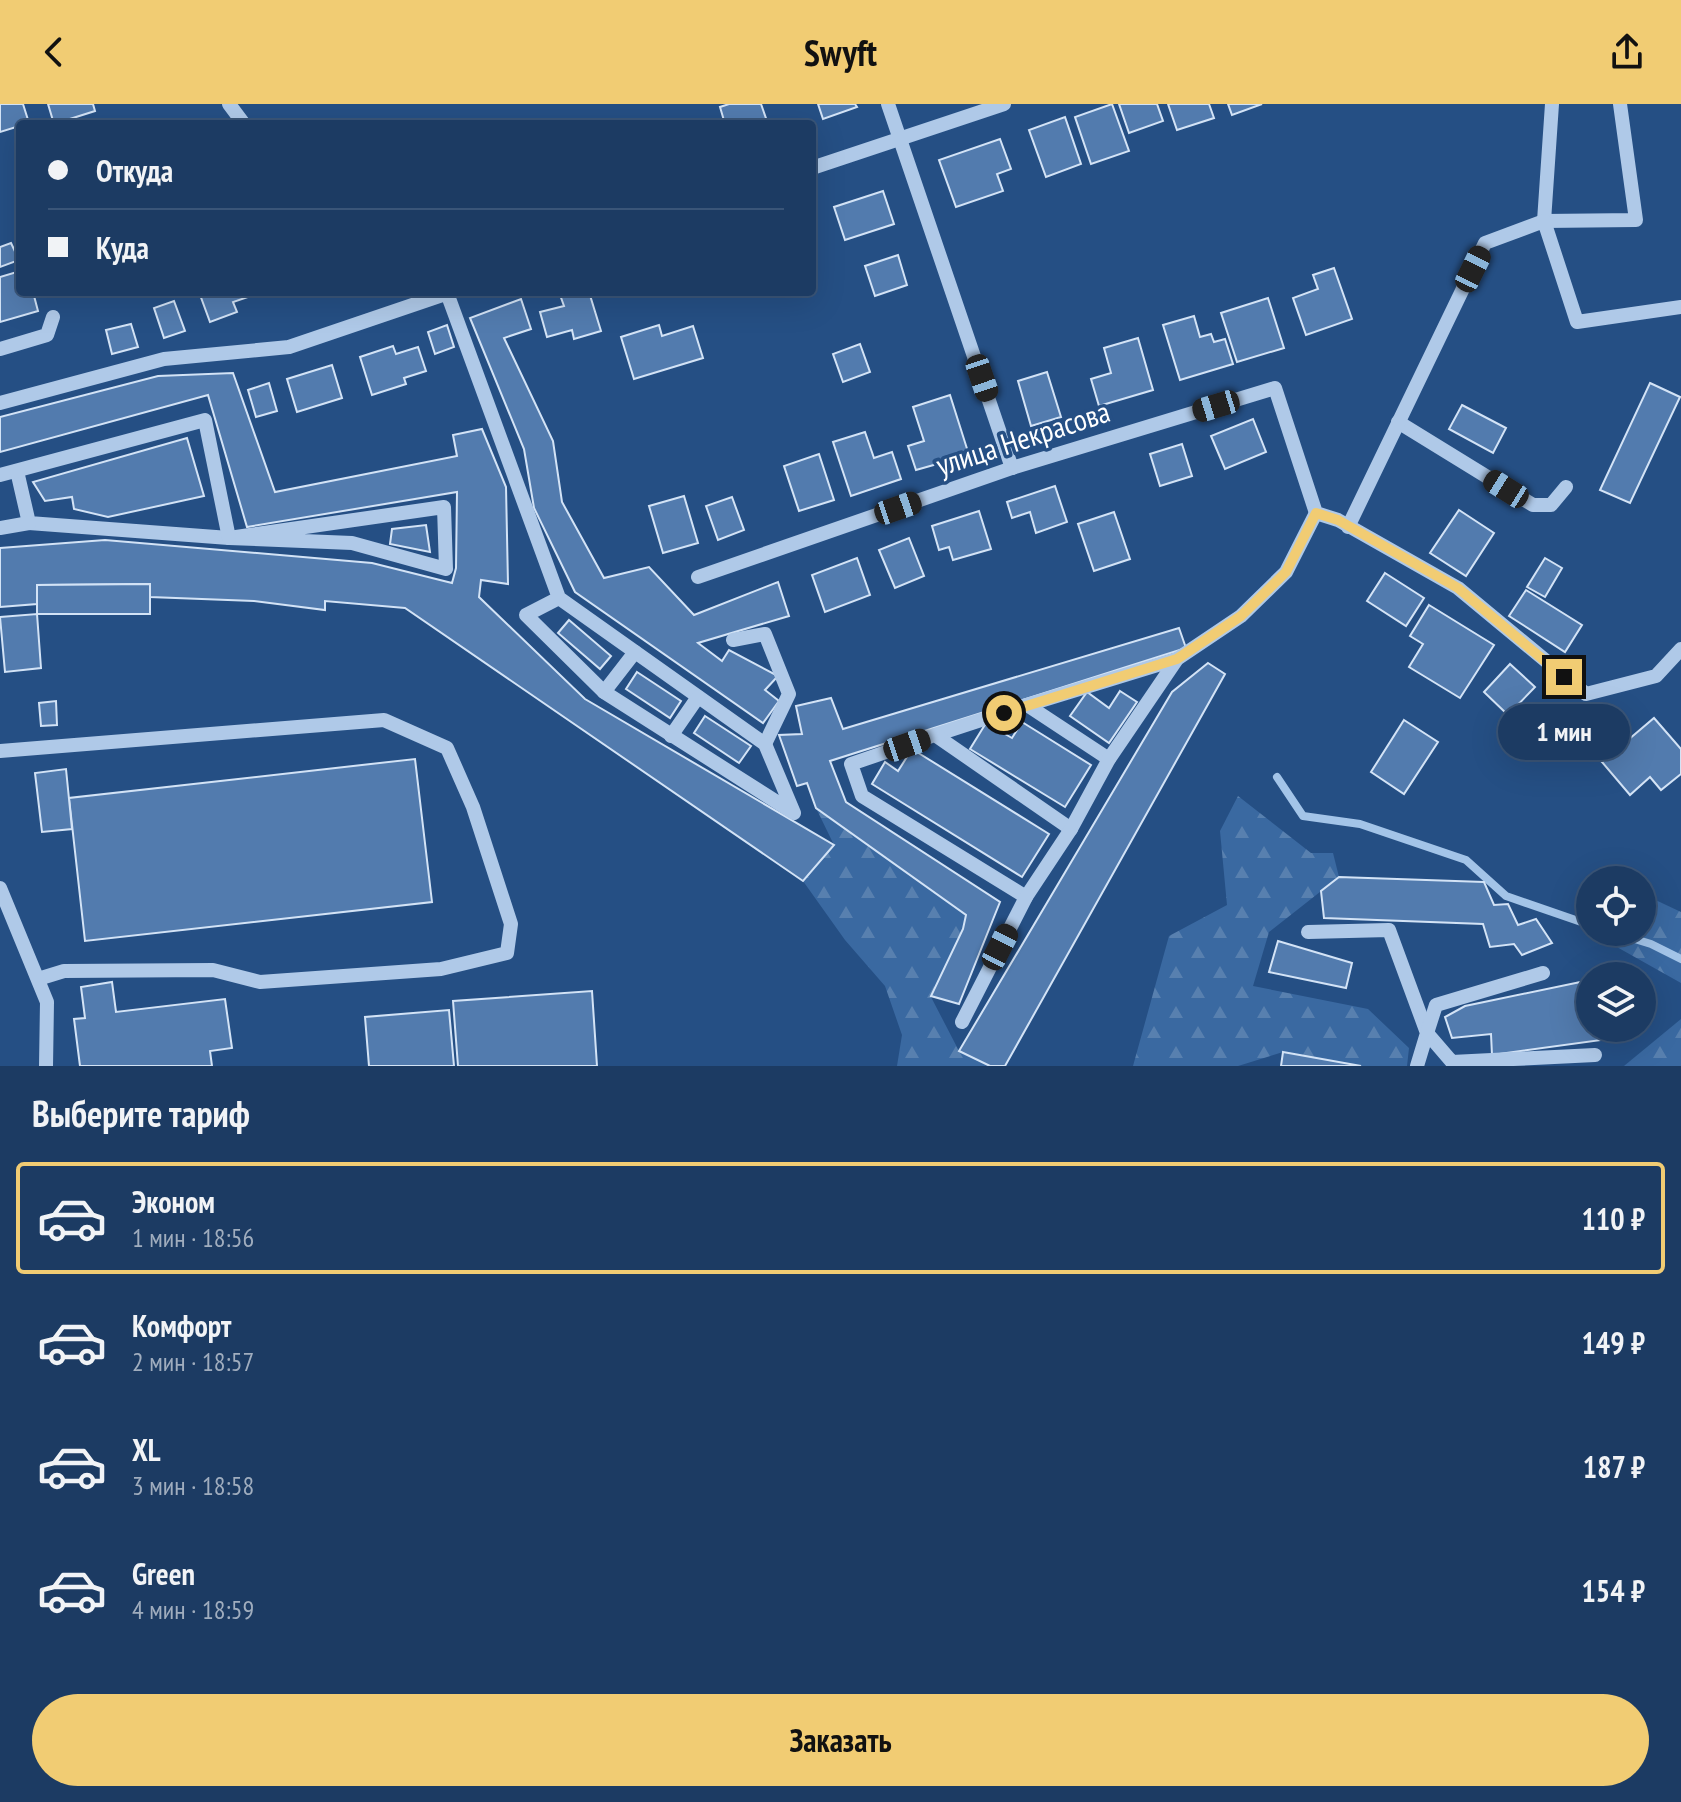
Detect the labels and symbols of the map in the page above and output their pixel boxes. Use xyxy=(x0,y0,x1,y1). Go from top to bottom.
car xyxy=(1452,242,1494,296)
car xyxy=(963,351,1001,405)
car xyxy=(1190,388,1242,424)
street label: улица Некрасова xyxy=(931,391,1114,484)
car xyxy=(1479,466,1533,512)
car xyxy=(871,489,925,527)
route end xyxy=(1546,659,1582,695)
route start xyxy=(986,695,1022,731)
callout: 1 мин xyxy=(1498,705,1630,761)
car xyxy=(880,726,934,764)
car xyxy=(978,920,1022,974)

